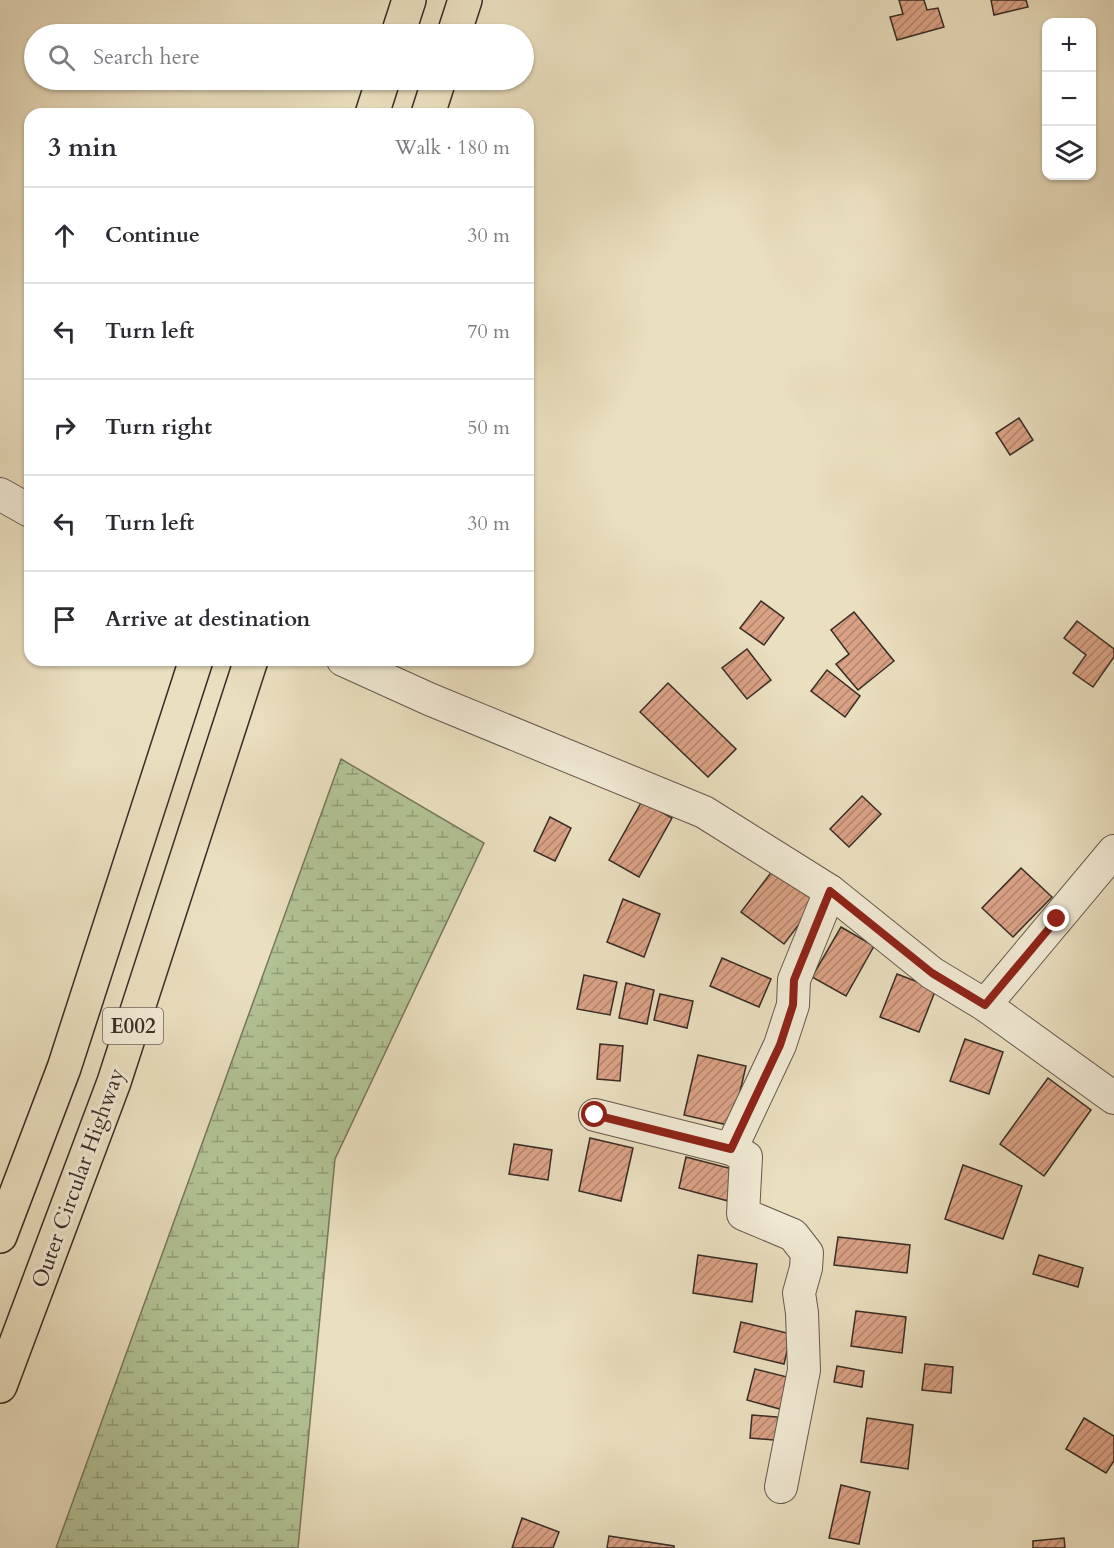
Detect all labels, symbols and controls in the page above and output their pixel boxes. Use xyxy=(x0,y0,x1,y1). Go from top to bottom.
map controls xyxy=(1042,18,1096,180)
button: + xyxy=(1042,18,1096,72)
search box xyxy=(24,24,534,90)
icon: search xyxy=(45,41,78,74)
text: Search here xyxy=(93,42,200,72)
button: − xyxy=(1042,72,1096,126)
button: layers xyxy=(1042,126,1096,180)
text: 3 min xyxy=(48,130,117,165)
text: Walk · 180 m xyxy=(395,134,510,161)
icon: ahead xyxy=(48,219,81,252)
text: Continue xyxy=(105,220,200,250)
text: 30 m xyxy=(467,222,510,249)
icon: left xyxy=(48,315,81,348)
text: Turn left xyxy=(105,316,194,346)
text: 70 m xyxy=(467,318,510,345)
icon: right xyxy=(48,411,81,444)
text: Turn right xyxy=(105,412,212,442)
text: 50 m xyxy=(467,414,510,441)
icon: left xyxy=(48,507,81,540)
text: Turn left xyxy=(105,508,194,538)
text: 30 m xyxy=(467,510,510,537)
icon: arrive xyxy=(48,603,81,636)
text: Arrive at destination xyxy=(105,604,310,634)
route end xyxy=(1043,905,1069,931)
road number: E002 xyxy=(103,1008,163,1044)
street label: Outer Circular Highway xyxy=(24,1064,132,1292)
route start xyxy=(581,1101,607,1127)

